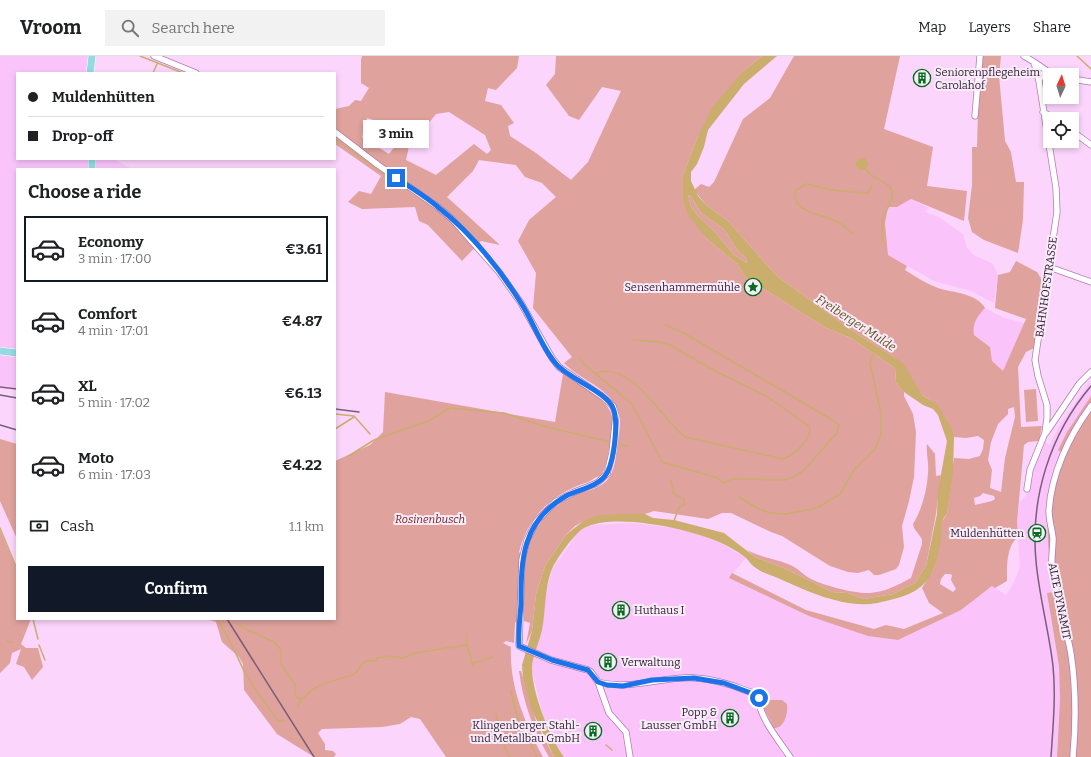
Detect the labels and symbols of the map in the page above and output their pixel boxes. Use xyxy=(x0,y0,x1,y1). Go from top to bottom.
place label: Seniorenpflegeheim Carolahof xyxy=(935,66,1040,92)
building icon: Seniorenpflegeheim Carolahof xyxy=(912,68,932,88)
north arrow xyxy=(1043,68,1079,104)
callout: 3 min xyxy=(363,120,429,148)
route end xyxy=(387,169,405,187)
street label: BAHNHOFSTRASSE xyxy=(1033,236,1060,338)
place icon: Sensenhammermühle xyxy=(743,277,763,297)
place label: Sensenhammermühle xyxy=(624,281,740,294)
water label: Freiberger Mulde xyxy=(813,292,899,354)
park label: Rosinenbusch xyxy=(395,513,465,526)
station icon: Muldenhütten xyxy=(1027,523,1047,543)
place label: Muldenhütten xyxy=(950,527,1024,540)
street label: ALTE DYNAMIT xyxy=(1046,562,1073,641)
building icon: Huthaus I xyxy=(611,600,631,620)
place label: Huthaus I xyxy=(634,604,685,617)
building icon: Verwaltung xyxy=(598,652,618,672)
place label: Verwaltung xyxy=(621,656,680,669)
route start xyxy=(750,689,768,707)
place label: Popp & Lausser GmbH xyxy=(641,706,717,732)
building icon: Popp & Lausser GmbH xyxy=(720,708,740,728)
place label: Klingenberger Stahl- und Metallbau GmbH xyxy=(470,719,580,745)
building icon: Klingenberger Stahl- und Metallbau GmbH xyxy=(583,721,603,741)

